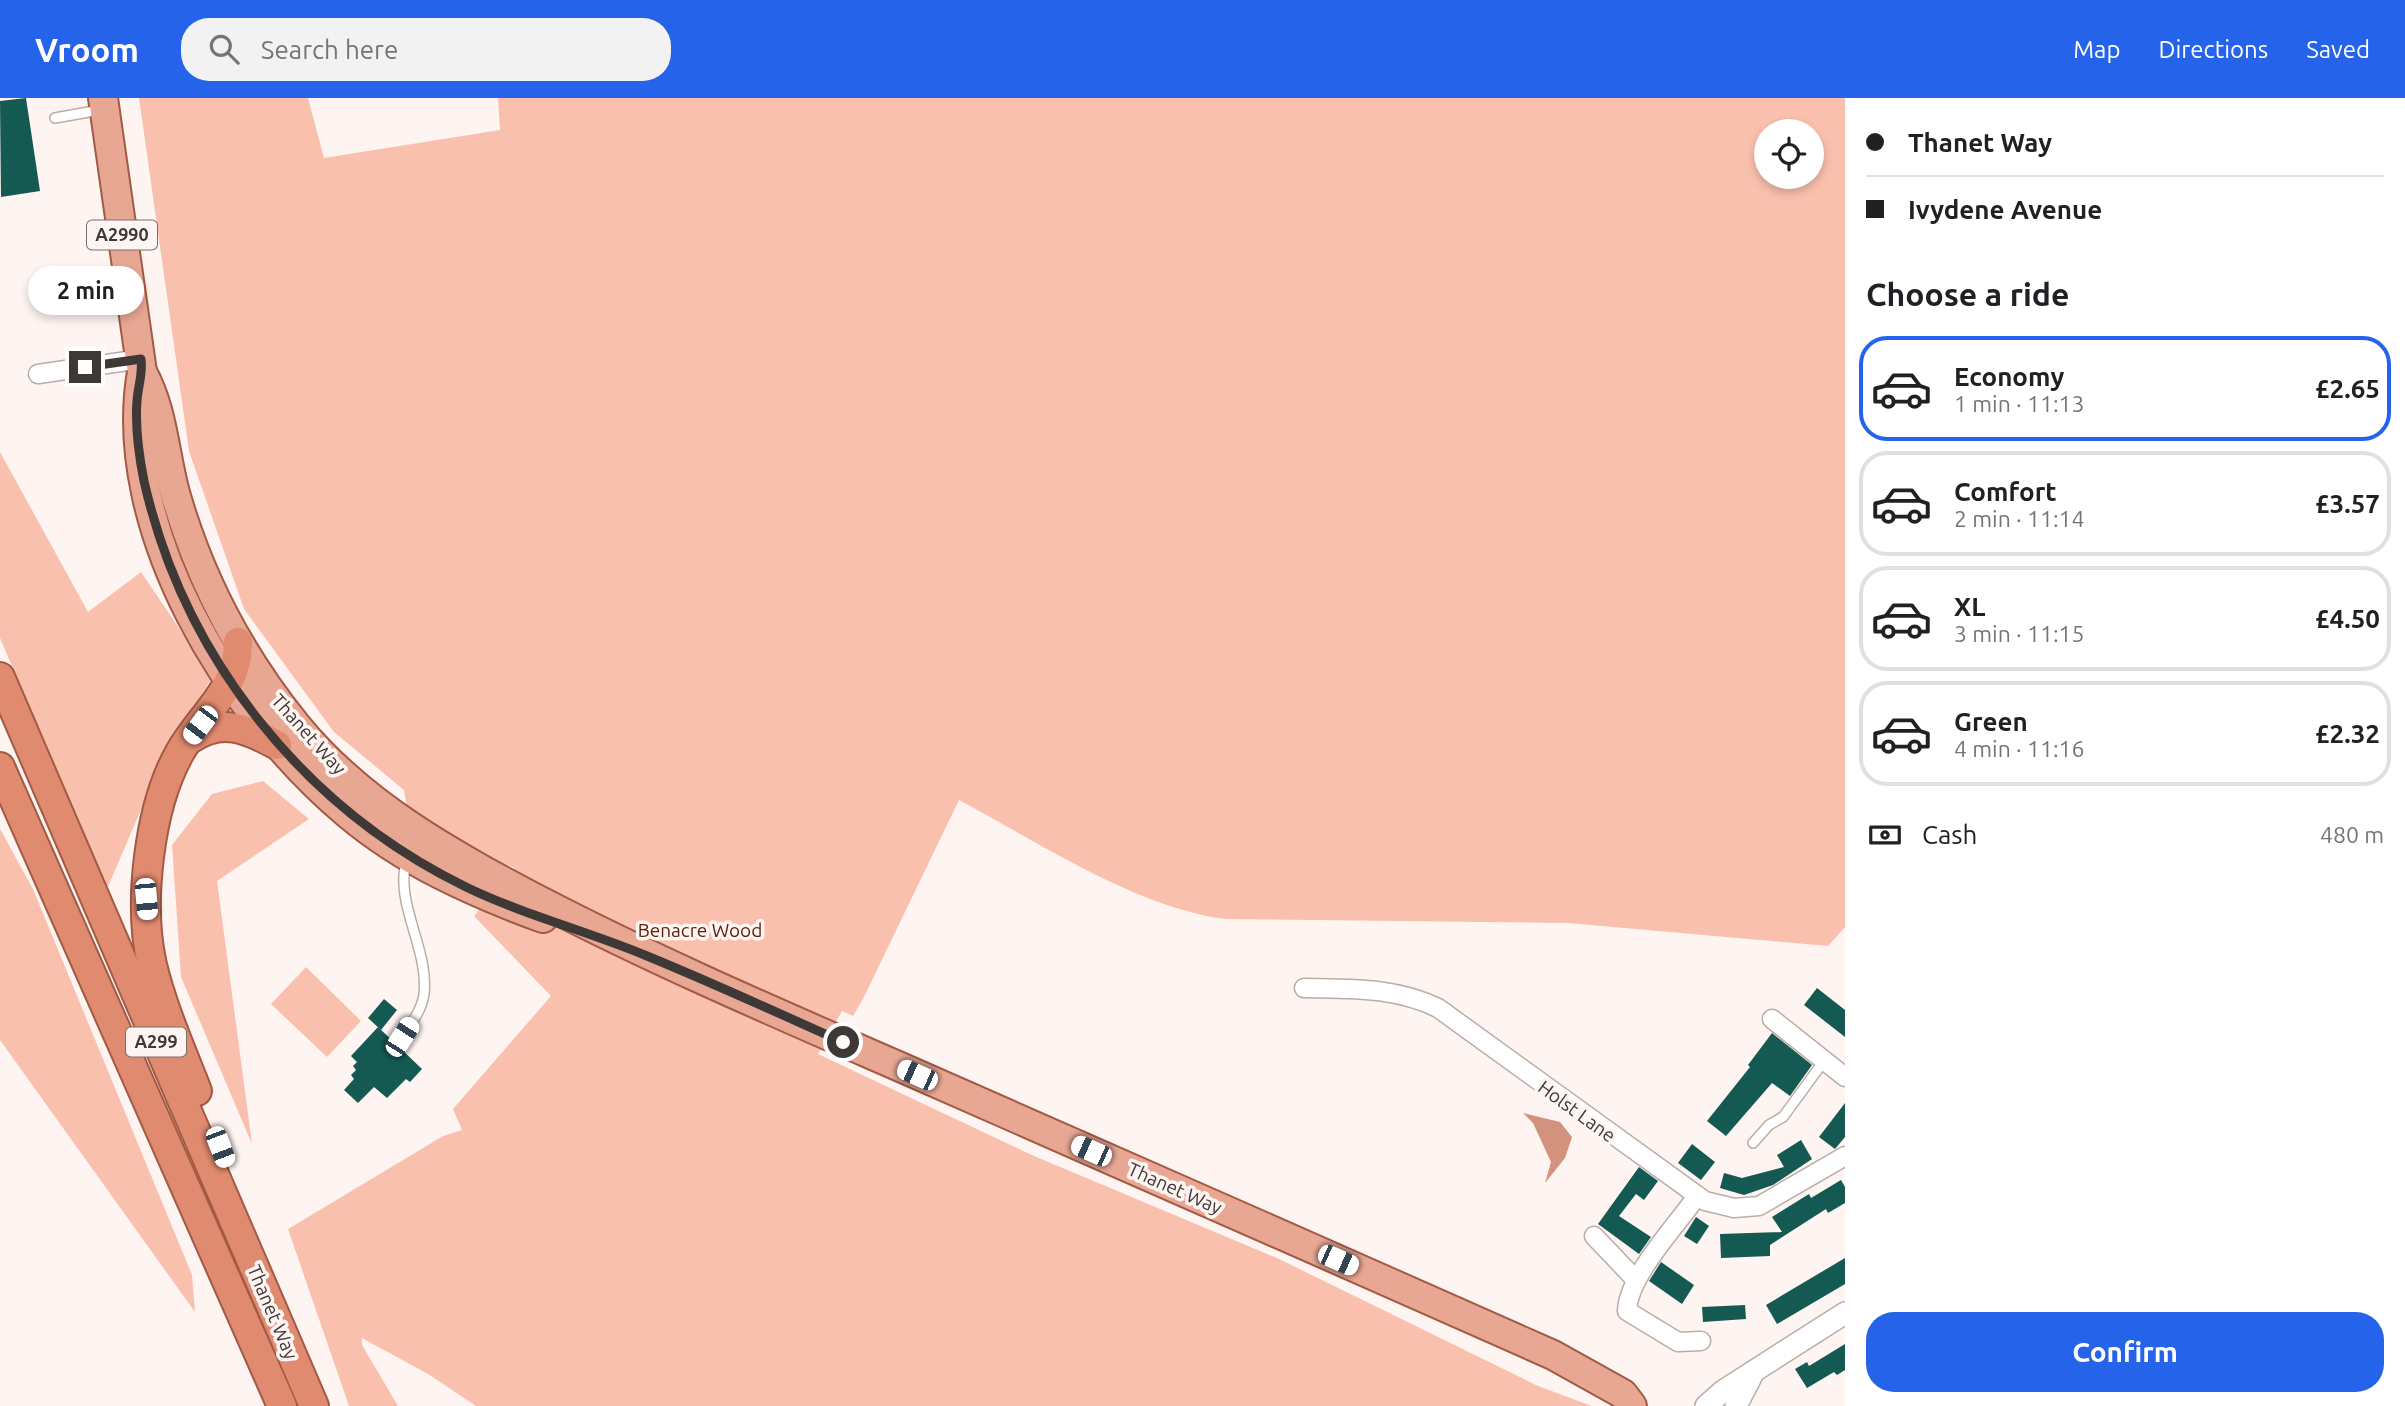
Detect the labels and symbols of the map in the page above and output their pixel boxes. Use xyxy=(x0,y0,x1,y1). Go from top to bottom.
road number: A2990 xyxy=(87,220,157,250)
callout: 2 min xyxy=(27,266,143,314)
route end xyxy=(69,351,101,383)
street label: Thanet Way xyxy=(267,689,351,779)
car xyxy=(179,702,222,748)
car xyxy=(134,877,159,921)
park label: Benacre Wood xyxy=(638,919,762,941)
car xyxy=(382,1014,423,1060)
route start xyxy=(827,1026,859,1058)
road number: A299 xyxy=(126,1028,186,1057)
car xyxy=(894,1057,941,1093)
street label: Holst Lane xyxy=(1534,1076,1620,1146)
car xyxy=(203,1124,238,1170)
car xyxy=(1068,1133,1115,1169)
street label: Thanet Way xyxy=(1125,1158,1225,1218)
car xyxy=(1315,1242,1362,1278)
street label: Thanet Way xyxy=(243,1261,303,1363)

